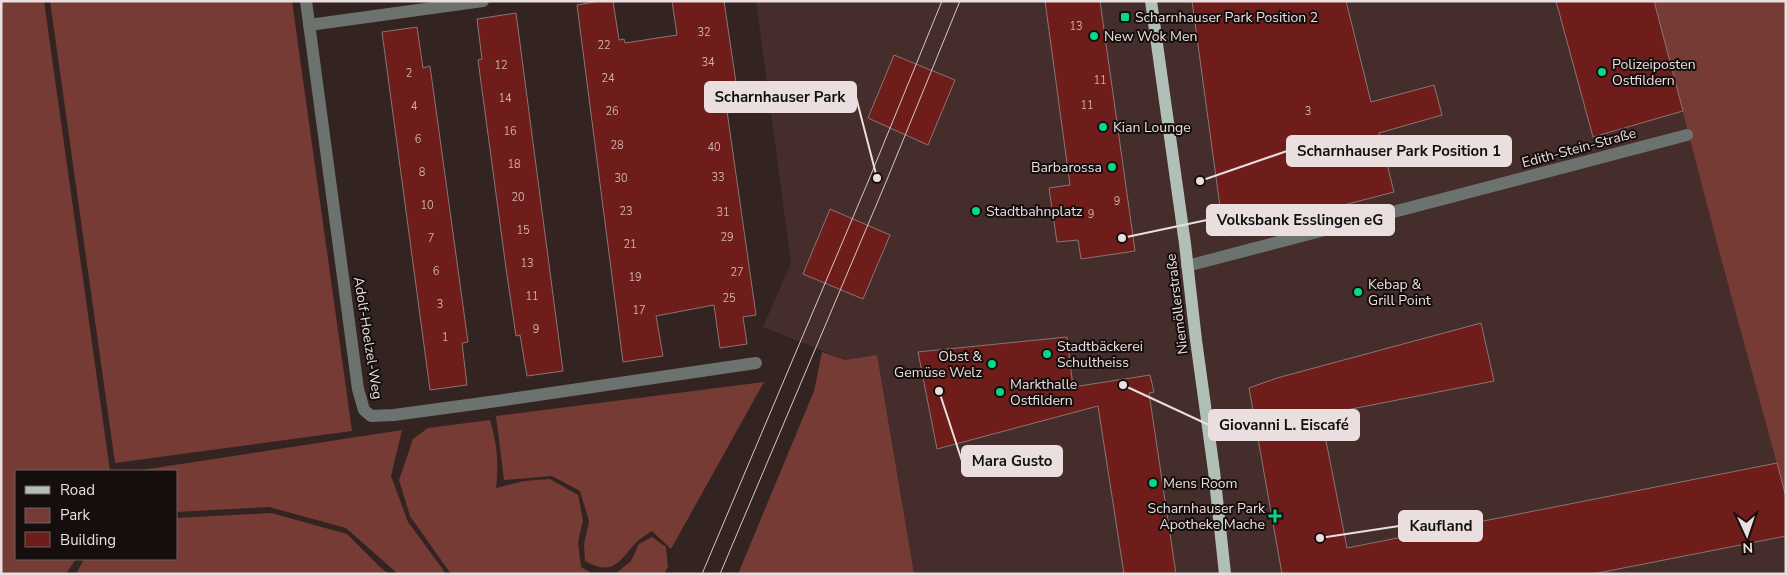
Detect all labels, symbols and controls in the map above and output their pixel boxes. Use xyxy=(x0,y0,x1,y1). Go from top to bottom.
place label: Scharnhauser Park Position 2 xyxy=(1135,8,1318,27)
marker: Scharnhauser Park Position 2 xyxy=(1119,11,1131,23)
house number: 13 xyxy=(1069,19,1083,34)
house number: 32 xyxy=(697,25,711,40)
place label: New Wok Men xyxy=(1104,27,1197,46)
marker: New Wok Men xyxy=(1088,30,1100,42)
house number: 22 xyxy=(597,38,611,53)
house number: 34 xyxy=(701,55,715,70)
place label: Polizeiposten Ostfildern xyxy=(1612,55,1696,90)
house number: 12 xyxy=(494,58,508,73)
house number: 2 xyxy=(406,66,412,81)
marker: Polizeiposten Ostfildern xyxy=(1596,66,1608,78)
house number: 24 xyxy=(601,71,615,86)
house number: 11 xyxy=(1093,73,1107,88)
callout: Scharnhauser Park xyxy=(705,82,856,112)
text: Scharnhauser Park xyxy=(715,87,846,107)
house number: 14 xyxy=(498,91,512,106)
house number: 11 xyxy=(1080,98,1094,113)
house number: 4 xyxy=(411,99,418,114)
house number: 26 xyxy=(605,104,619,119)
house number: 3 xyxy=(1305,104,1311,119)
place label: Kian Lounge xyxy=(1113,118,1191,137)
marker: Kian Lounge xyxy=(1097,121,1109,133)
house number: 16 xyxy=(503,124,517,139)
street label: Edith-Stein-Straße xyxy=(1520,124,1638,172)
house number: 6 xyxy=(415,132,422,147)
callout: Scharnhauser Park Position 1 xyxy=(1287,136,1511,166)
house number: 28 xyxy=(610,138,624,153)
house number: 40 xyxy=(707,140,721,155)
text: Scharnhauser Park Position 1 xyxy=(1297,141,1501,161)
house number: 18 xyxy=(507,157,521,172)
place label: Barbarossa xyxy=(1031,158,1102,177)
marker: Barbarossa xyxy=(1106,161,1118,173)
house number: 8 xyxy=(419,165,426,180)
house number: 33 xyxy=(711,170,725,185)
house number: 30 xyxy=(614,171,628,186)
house number: 20 xyxy=(511,190,525,205)
house number: 9 xyxy=(1114,194,1120,209)
house number: 10 xyxy=(420,198,434,213)
place label: Stadtbahnplatz xyxy=(986,202,1083,221)
house number: 23 xyxy=(619,204,633,219)
house number: 31 xyxy=(716,205,730,220)
marker: Stadtbahnplatz xyxy=(970,205,982,217)
callout: Volksbank Esslingen eG xyxy=(1207,205,1394,235)
house number: 9 xyxy=(1088,207,1094,222)
text: Volksbank Esslingen eG xyxy=(1216,210,1383,230)
house number: 15 xyxy=(516,223,530,238)
house number: 29 xyxy=(720,230,734,245)
house number: 7 xyxy=(428,231,434,246)
house number: 21 xyxy=(623,237,637,252)
street label: Niemöllerstraße xyxy=(1161,253,1193,355)
house number: 13 xyxy=(520,256,534,271)
house number: 6 xyxy=(433,264,440,279)
house number: 27 xyxy=(730,265,744,280)
house number: 19 xyxy=(628,270,642,285)
street label: Adolf-Hoelzel-Weg xyxy=(349,275,387,401)
place label: Kebap & Grill Point xyxy=(1368,275,1431,310)
marker: Kebap & Grill Point xyxy=(1352,286,1364,298)
house number: 11 xyxy=(525,289,539,304)
house number: 25 xyxy=(722,291,736,306)
house number: 3 xyxy=(437,297,443,312)
house number: 17 xyxy=(632,303,646,318)
house number: 9 xyxy=(533,322,539,337)
house number: 1 xyxy=(442,330,448,345)
place label: Stadtbäckerei Schultheiss xyxy=(1057,337,1143,372)
place label: Obst & Gemüse Welz xyxy=(894,347,983,382)
marker: Stadtbäckerei Schultheiss xyxy=(1041,348,1053,360)
marker: Obst & Gemüse Welz xyxy=(986,358,998,370)
place label: Markthalle Ostfildern xyxy=(1010,375,1077,410)
marker: Markthalle Ostfildern xyxy=(994,386,1006,398)
callout: Giovanni L. Eiscafé xyxy=(1209,410,1359,440)
text: Giovanni L. Eiscafé xyxy=(1219,415,1349,435)
callout: Mara Gusto xyxy=(962,446,1062,476)
text: Mara Gusto xyxy=(972,451,1053,471)
legend xyxy=(15,470,178,560)
place label: Mens Room xyxy=(1163,474,1237,493)
marker: Mens Room xyxy=(1147,477,1159,489)
text: Road xyxy=(60,480,95,500)
place label: Scharnhauser Park Apotheke Mache xyxy=(1148,499,1266,534)
text: Park xyxy=(60,505,90,525)
marker: Scharnhauser Park Apotheke Mache xyxy=(1269,510,1281,522)
north arrow xyxy=(1722,510,1772,560)
callout: Kaufland xyxy=(1399,511,1482,541)
text: Kaufland xyxy=(1409,516,1473,536)
text: Building xyxy=(60,530,116,550)
text: N xyxy=(1742,538,1753,557)

